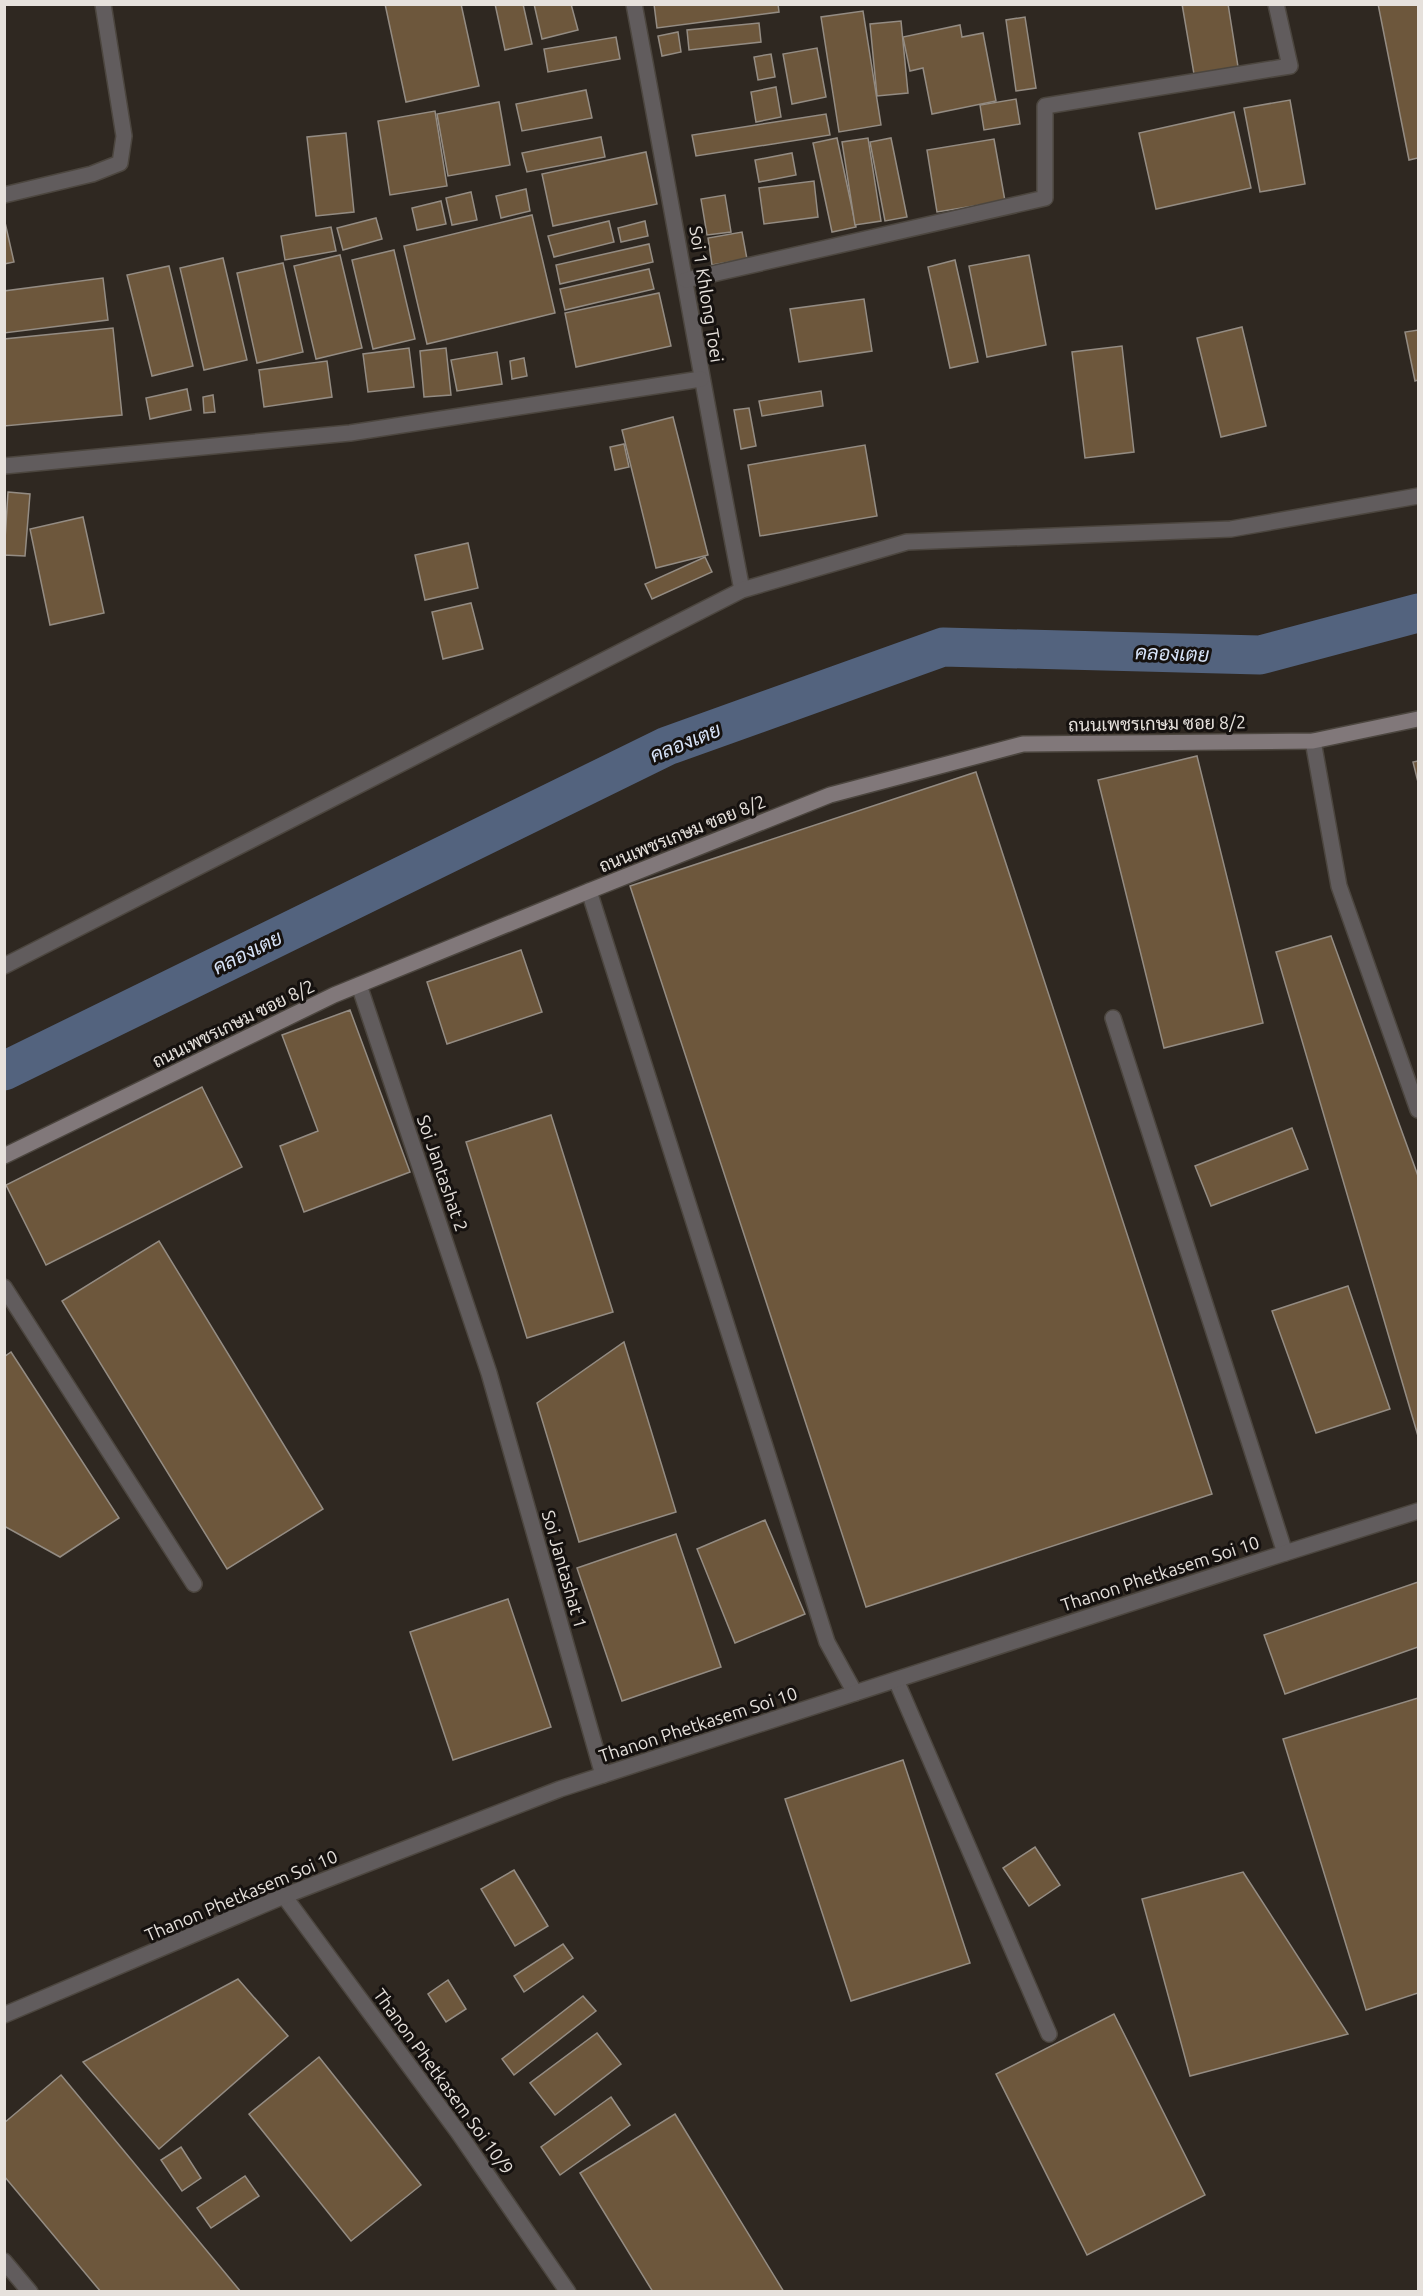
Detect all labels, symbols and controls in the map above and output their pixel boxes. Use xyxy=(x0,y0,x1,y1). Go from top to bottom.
street label: Soi 1 Khlong Toei xyxy=(686,224,728,364)
water label: คลองเตย xyxy=(1134,640,1210,666)
street label: ถนนเพชรเกษม ซอย 8/2 xyxy=(1068,711,1246,735)
water label: คลองเตย xyxy=(646,717,724,767)
street label: ถนนเพชรเกษม ซอย 8/2 xyxy=(596,790,768,876)
water label: คลองเตย xyxy=(209,925,286,979)
street label: ถนนเพชรเกษม ซอย 8/2 xyxy=(149,975,317,1071)
street label: Soi Jantashat 2 xyxy=(414,1112,472,1234)
street label: Soi Jantashat 1 xyxy=(539,1508,591,1630)
street label: Thanon Phetkasem Soi 10 xyxy=(1058,1531,1262,1615)
street label: Thanon Phetkasem Soi 10 xyxy=(596,1682,800,1766)
street label: Thanon Phetkasem Soi 10 xyxy=(142,1845,340,1945)
street label: Thanon Phetkasem Soi 10/9 xyxy=(370,1984,518,2178)

